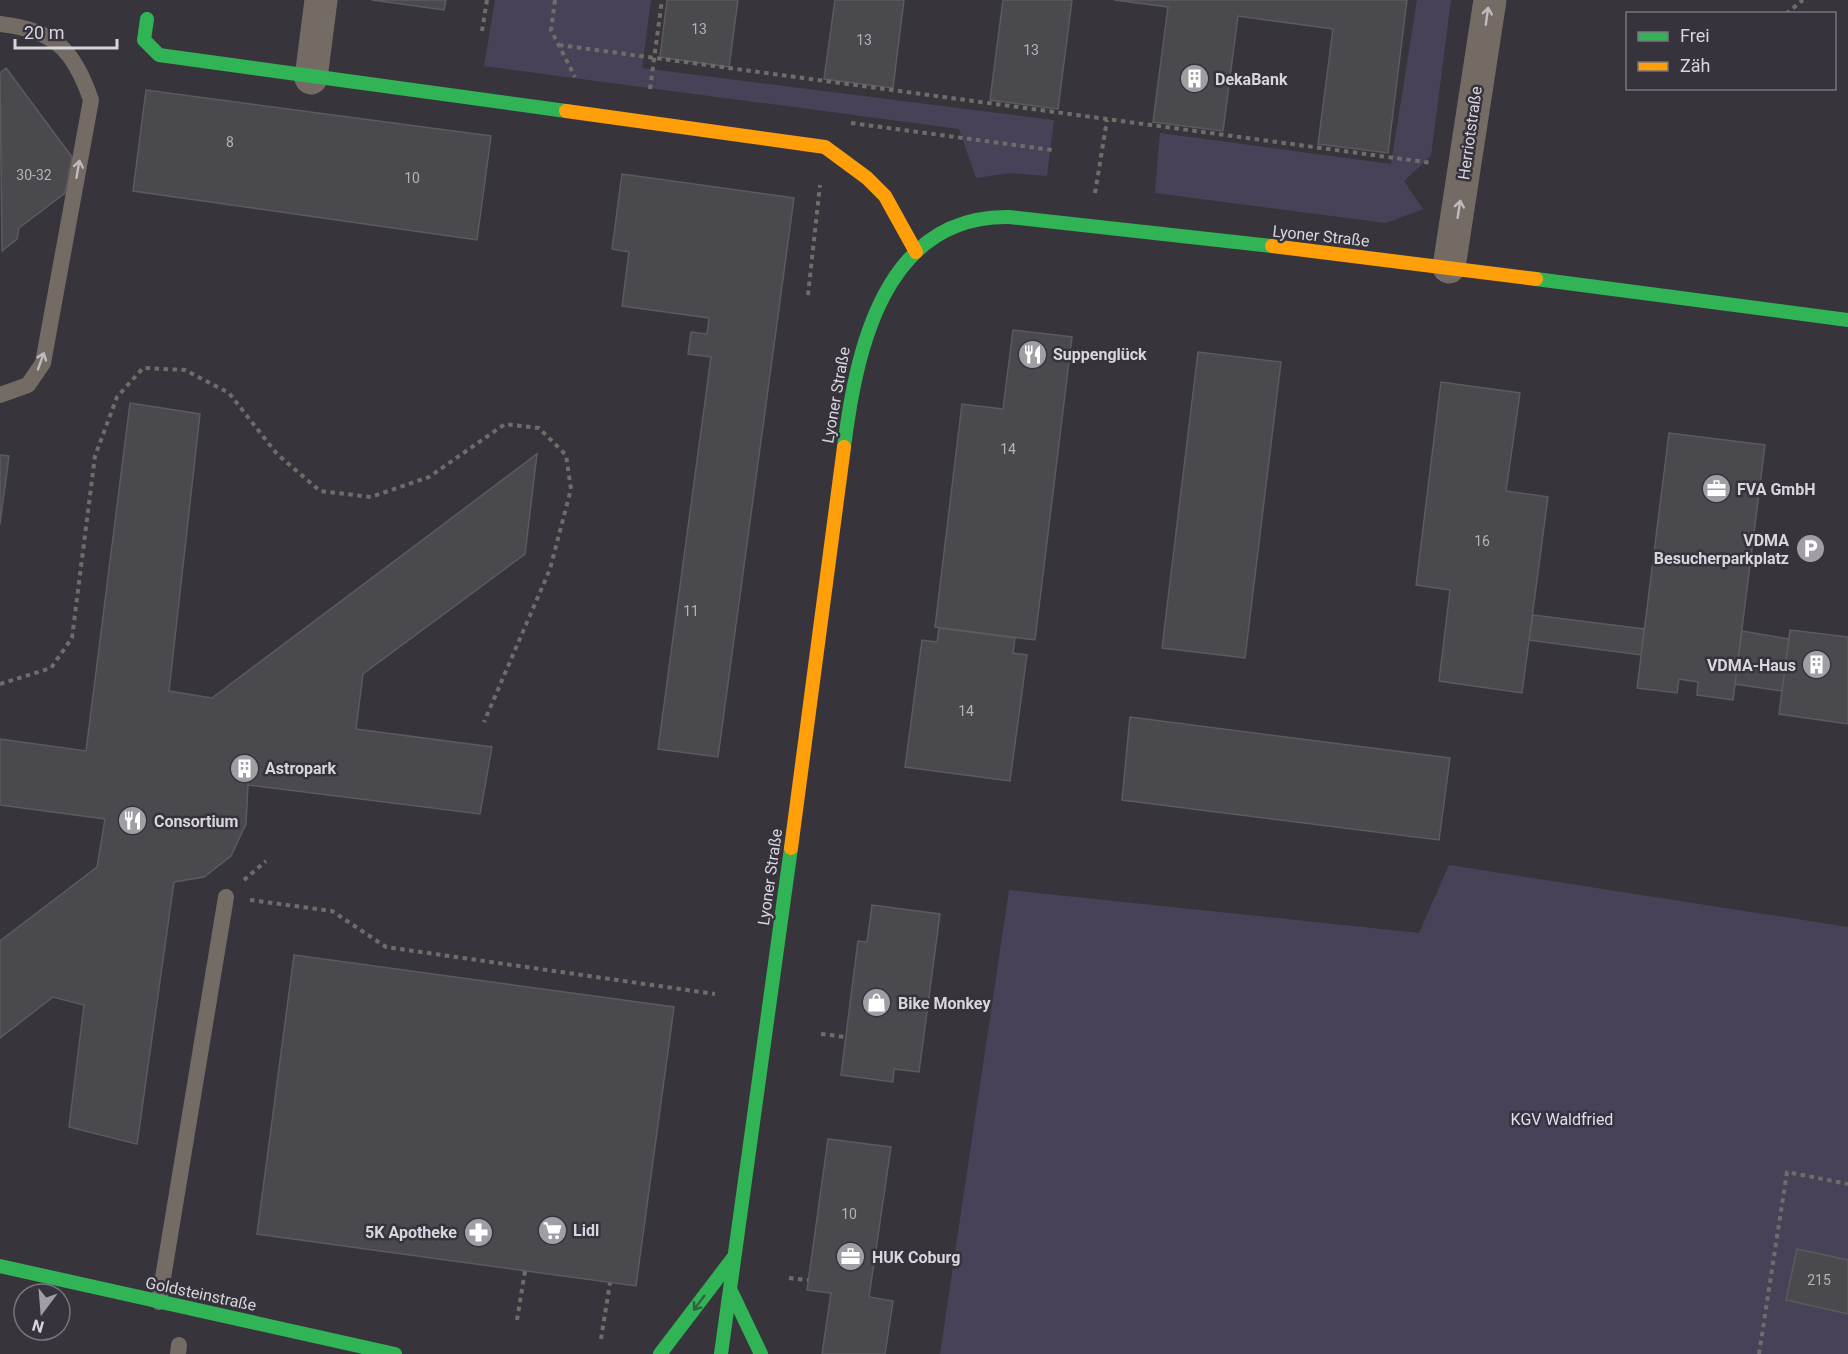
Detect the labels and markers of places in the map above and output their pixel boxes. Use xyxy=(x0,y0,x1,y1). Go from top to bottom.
building icon: DekaBank xyxy=(1178,63,1210,95)
place label: DekaBank xyxy=(1215,70,1288,89)
restaurant icon: Suppenglück xyxy=(1016,338,1048,370)
place label: Suppenglück xyxy=(1053,345,1147,364)
office icon: FVA GmbH xyxy=(1700,473,1732,505)
place label: FVA GmbH xyxy=(1737,480,1815,499)
place label: VDMA Besucherparkplatz xyxy=(1654,531,1789,568)
parking icon: VDMA Besucherparkplatz xyxy=(1794,533,1826,565)
building icon: VDMA-Haus xyxy=(1801,649,1833,681)
place label: VDMA-Haus xyxy=(1707,656,1796,675)
building icon: Astropark xyxy=(228,752,260,784)
place label: Astropark xyxy=(265,759,336,778)
restaurant icon: Consortium xyxy=(117,805,149,837)
place label: Consortium xyxy=(154,812,238,831)
shop icon: Bike Monkey xyxy=(861,987,893,1019)
place label: Bike Monkey xyxy=(898,994,991,1013)
supermarket icon: Lidl xyxy=(536,1214,568,1246)
pharmacy icon: 5K Apotheke xyxy=(462,1216,494,1248)
place label: Lidl xyxy=(573,1221,599,1240)
place label: 5K Apotheke xyxy=(365,1223,457,1242)
office icon: HUK Coburg xyxy=(835,1241,867,1273)
place label: HUK Coburg xyxy=(872,1248,960,1267)

